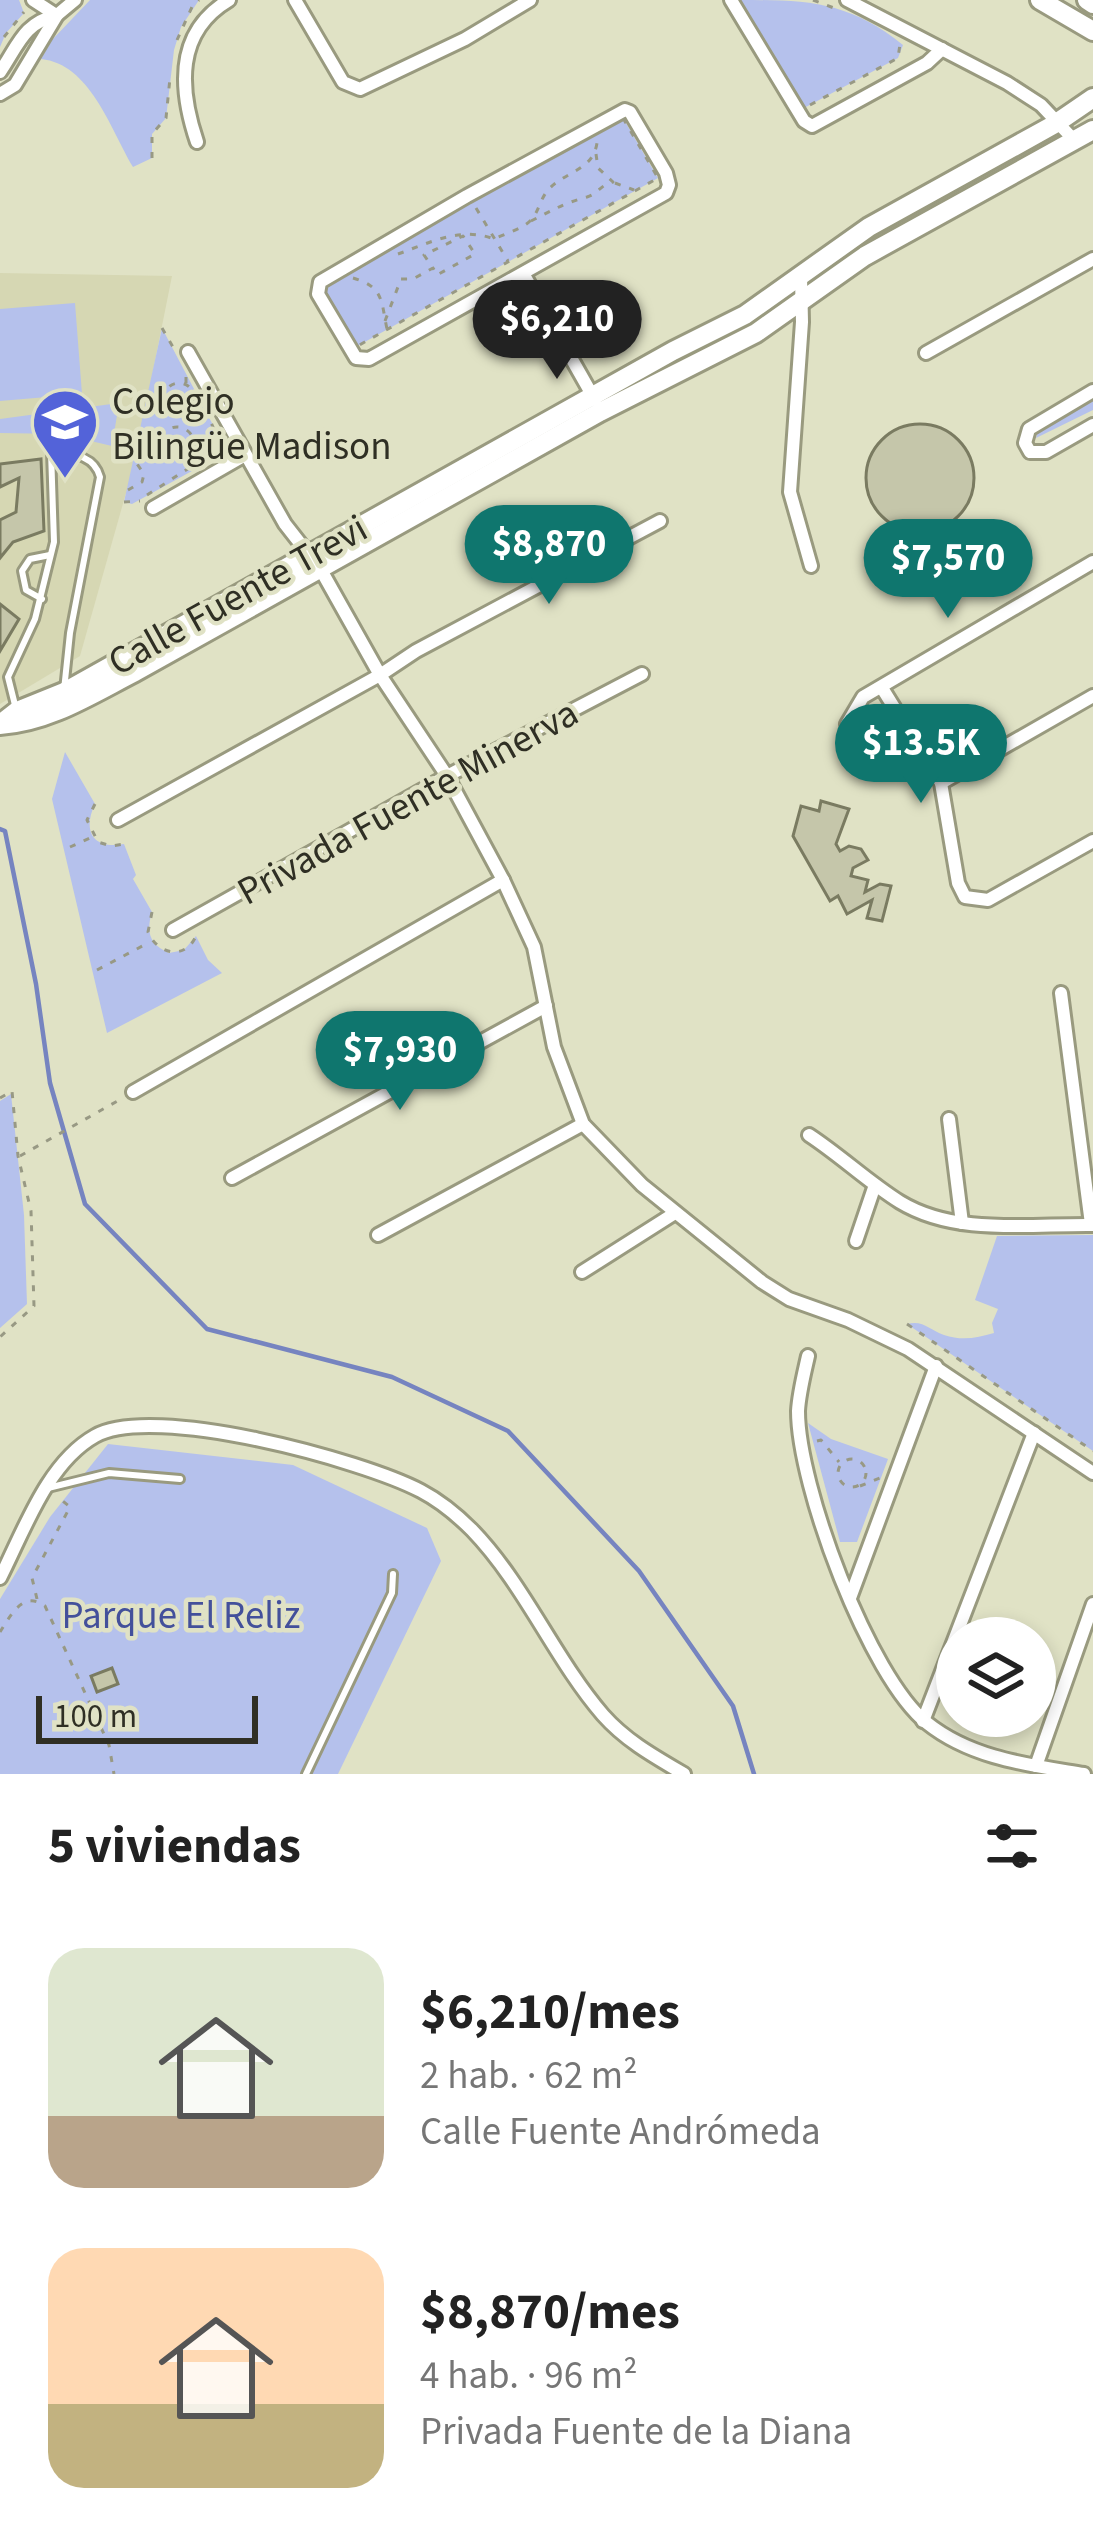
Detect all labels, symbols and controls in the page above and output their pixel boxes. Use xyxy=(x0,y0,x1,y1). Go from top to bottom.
pin: $6,210 xyxy=(459,280,655,382)
text: $6,210 xyxy=(500,291,614,347)
place label: Colegio Bilingüe Madison xyxy=(112,374,391,475)
school or university icon: Colegio Bilingüe Madison xyxy=(30,387,100,481)
street label: Calle Fuente Trevi xyxy=(98,501,378,690)
pin: $8,870 xyxy=(451,505,647,607)
text: $8,870 xyxy=(492,516,606,572)
pin: $7,570 xyxy=(850,519,1046,621)
text: $7,570 xyxy=(891,530,1005,586)
street label: Privada Fuente Minerva xyxy=(227,686,589,920)
pin: $13.5K xyxy=(823,704,1019,806)
text: $13.5K xyxy=(862,715,980,771)
pin: $7,930 xyxy=(302,1011,498,1113)
text: $7,930 xyxy=(343,1022,457,1078)
park label: Parque El Reliz xyxy=(62,1588,300,1644)
map controls xyxy=(936,1617,1056,1737)
button: layers xyxy=(936,1617,1056,1737)
scale bar xyxy=(36,1690,258,1743)
text: 100 m xyxy=(54,1693,137,1740)
text: 5 viviendas xyxy=(48,1810,301,1882)
icon: filters xyxy=(979,1813,1045,1879)
text: $6,210/mes xyxy=(420,1976,680,2048)
icon: home xyxy=(144,1996,288,2140)
text: 2 hab. · 62 m² xyxy=(420,2048,637,2104)
text: Calle Fuente Andrómeda xyxy=(420,2104,821,2160)
text: $8,870/mes xyxy=(420,2276,680,2348)
icon: home xyxy=(144,2296,288,2440)
text: 4 hab. · 96 m² xyxy=(420,2348,637,2404)
text: Privada Fuente de la Diana xyxy=(420,2404,852,2460)

